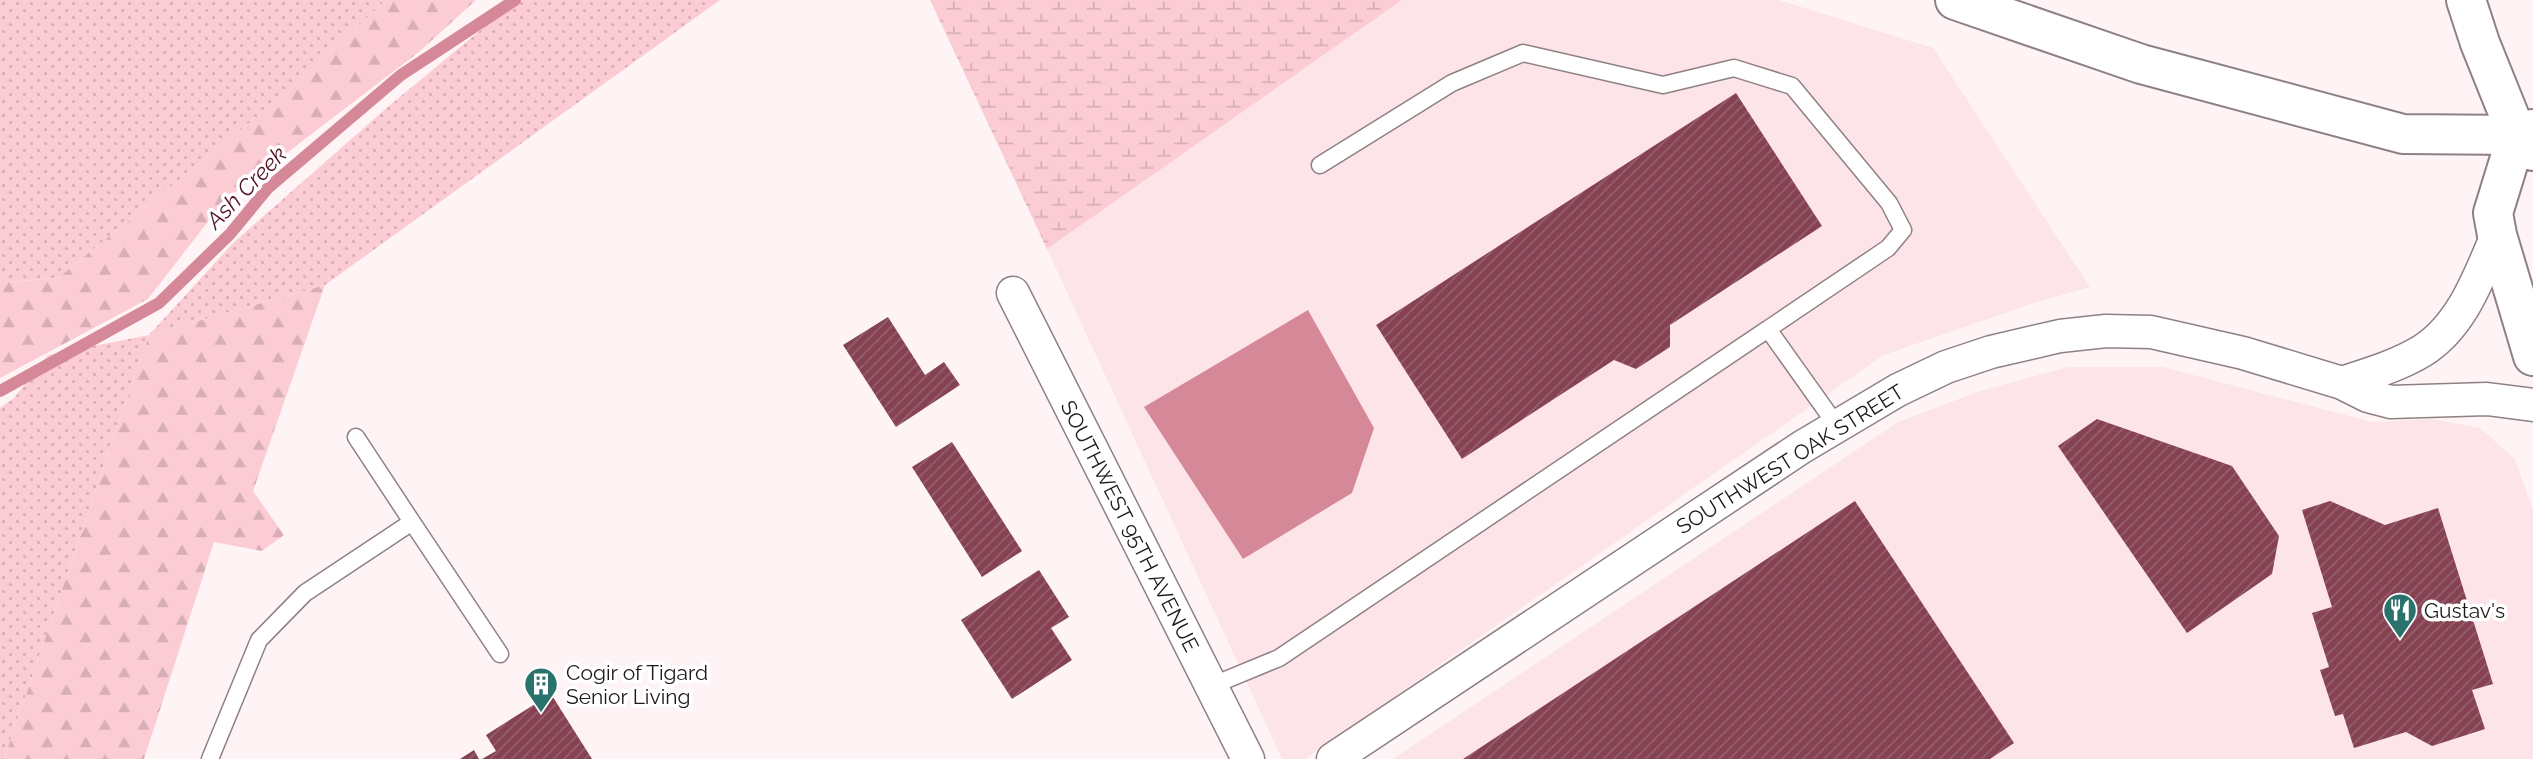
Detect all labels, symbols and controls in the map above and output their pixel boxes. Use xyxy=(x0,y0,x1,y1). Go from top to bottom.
water label: Ash Creek xyxy=(199,140,292,235)
street label: SOUTHWEST OAK STREET xyxy=(1672,379,1908,539)
street label: SOUTHWEST 95TH AVENUE xyxy=(1056,396,1204,656)
restaurant icon: Gustav's xyxy=(2381,591,2419,640)
place label: Gustav's xyxy=(2424,598,2505,623)
place label: Cogir of Tigard Senior Living xyxy=(566,660,708,709)
building icon: Cogir of Tigard Senior Living xyxy=(522,665,560,714)

